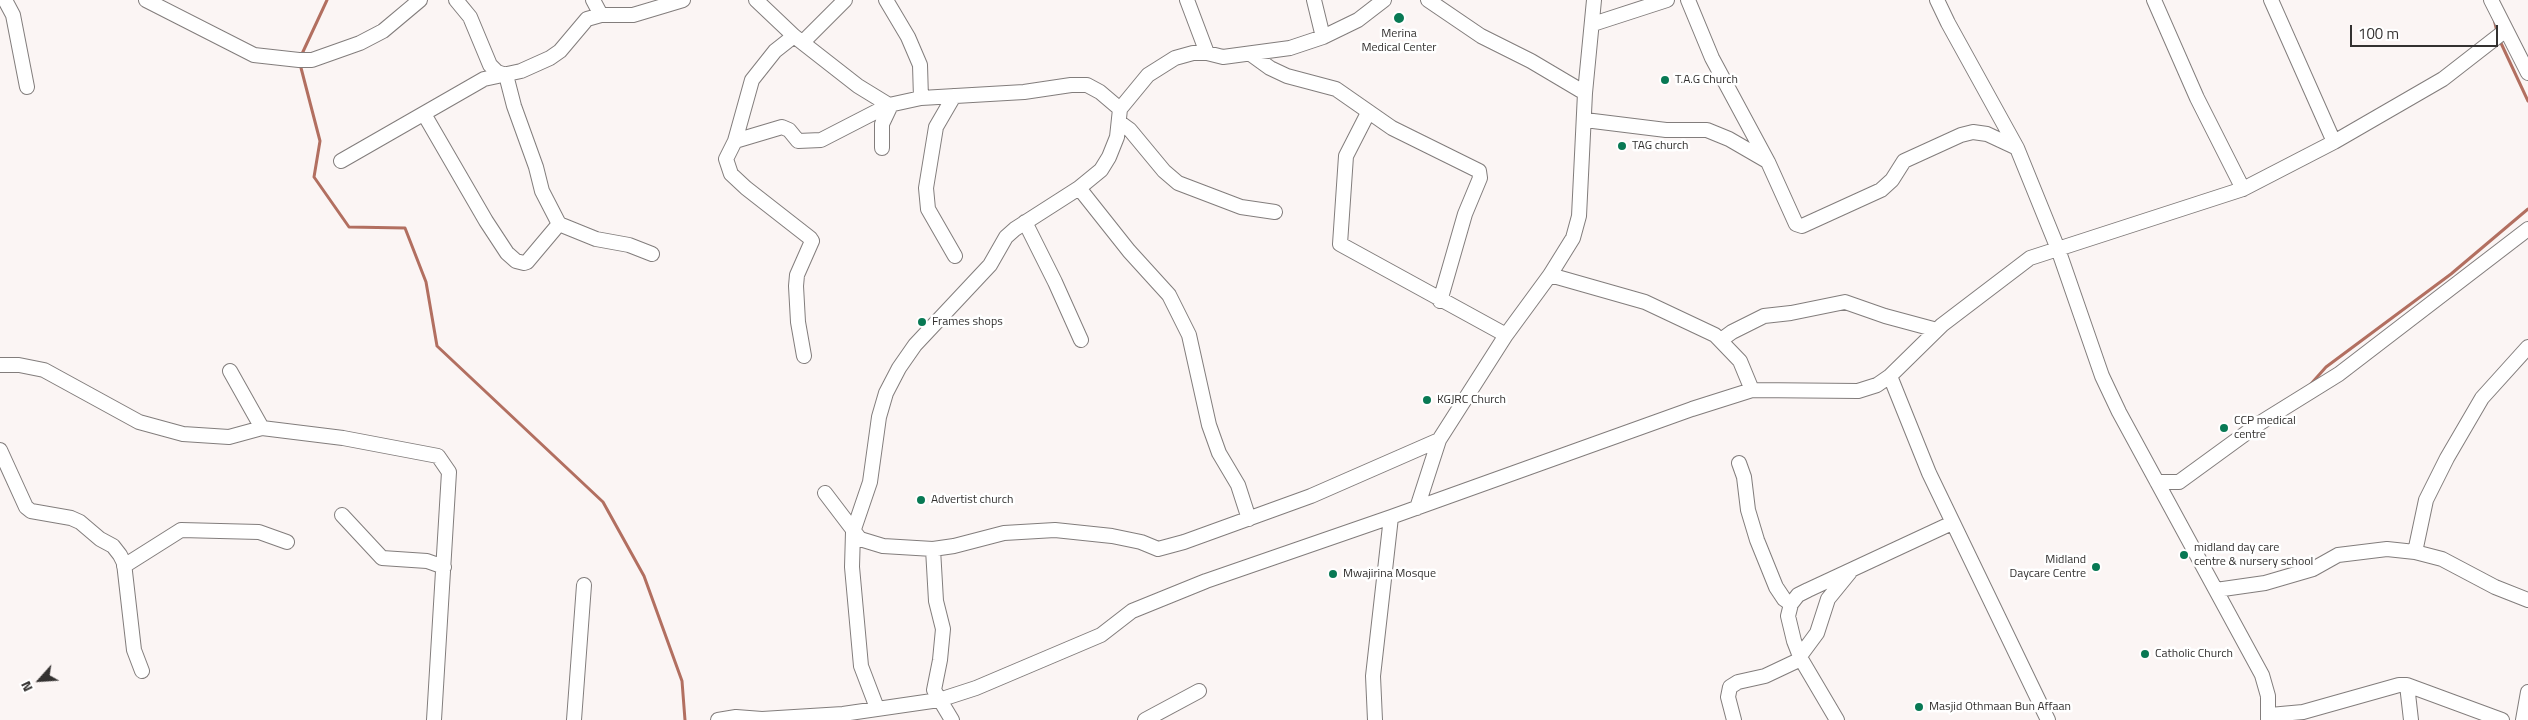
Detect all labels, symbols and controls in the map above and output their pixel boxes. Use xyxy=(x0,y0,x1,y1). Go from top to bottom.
marker: Merina Medical Center xyxy=(1392,11,1406,25)
scale bar xyxy=(2353,15,2500,47)
text: 100 m xyxy=(2358,22,2399,45)
place label: Merina Medical Center xyxy=(1361,27,1437,55)
place label: T.A.G Church xyxy=(1675,73,1738,87)
marker: T.A.G Church xyxy=(1659,74,1671,86)
place label: TAG church xyxy=(1632,139,1689,153)
marker: TAG church xyxy=(1616,140,1628,152)
place label: Frames shops xyxy=(932,315,1003,329)
marker: Frames shops xyxy=(916,316,928,328)
place label: KGJRC Church xyxy=(1437,393,1506,407)
marker: KGJRC Church xyxy=(1421,394,1433,406)
place label: CCP medical centre xyxy=(2234,414,2296,442)
marker: CCP medical centre xyxy=(2218,422,2230,434)
place label: Advertist church xyxy=(931,493,1013,507)
marker: Advertist church xyxy=(915,494,927,506)
place label: midland day care centre & nursery school xyxy=(2194,541,2313,569)
marker: midland day care centre & nursery school xyxy=(2178,549,2190,561)
place label: Midland Daycare Centre xyxy=(2009,553,2086,581)
marker: Midland Daycare Centre xyxy=(2090,561,2102,573)
place label: Mwajirina Mosque xyxy=(1343,567,1436,581)
marker: Mwajirina Mosque xyxy=(1327,568,1339,580)
place label: Catholic Church xyxy=(2155,647,2233,661)
marker: Catholic Church xyxy=(2139,648,2151,660)
north arrow xyxy=(15,655,65,705)
text: N xyxy=(15,678,38,696)
place label: Masjid Othmaan Bun Affaan xyxy=(1929,700,2071,714)
marker: Masjid Othmaan Bun Affaan xyxy=(1913,701,1925,713)

